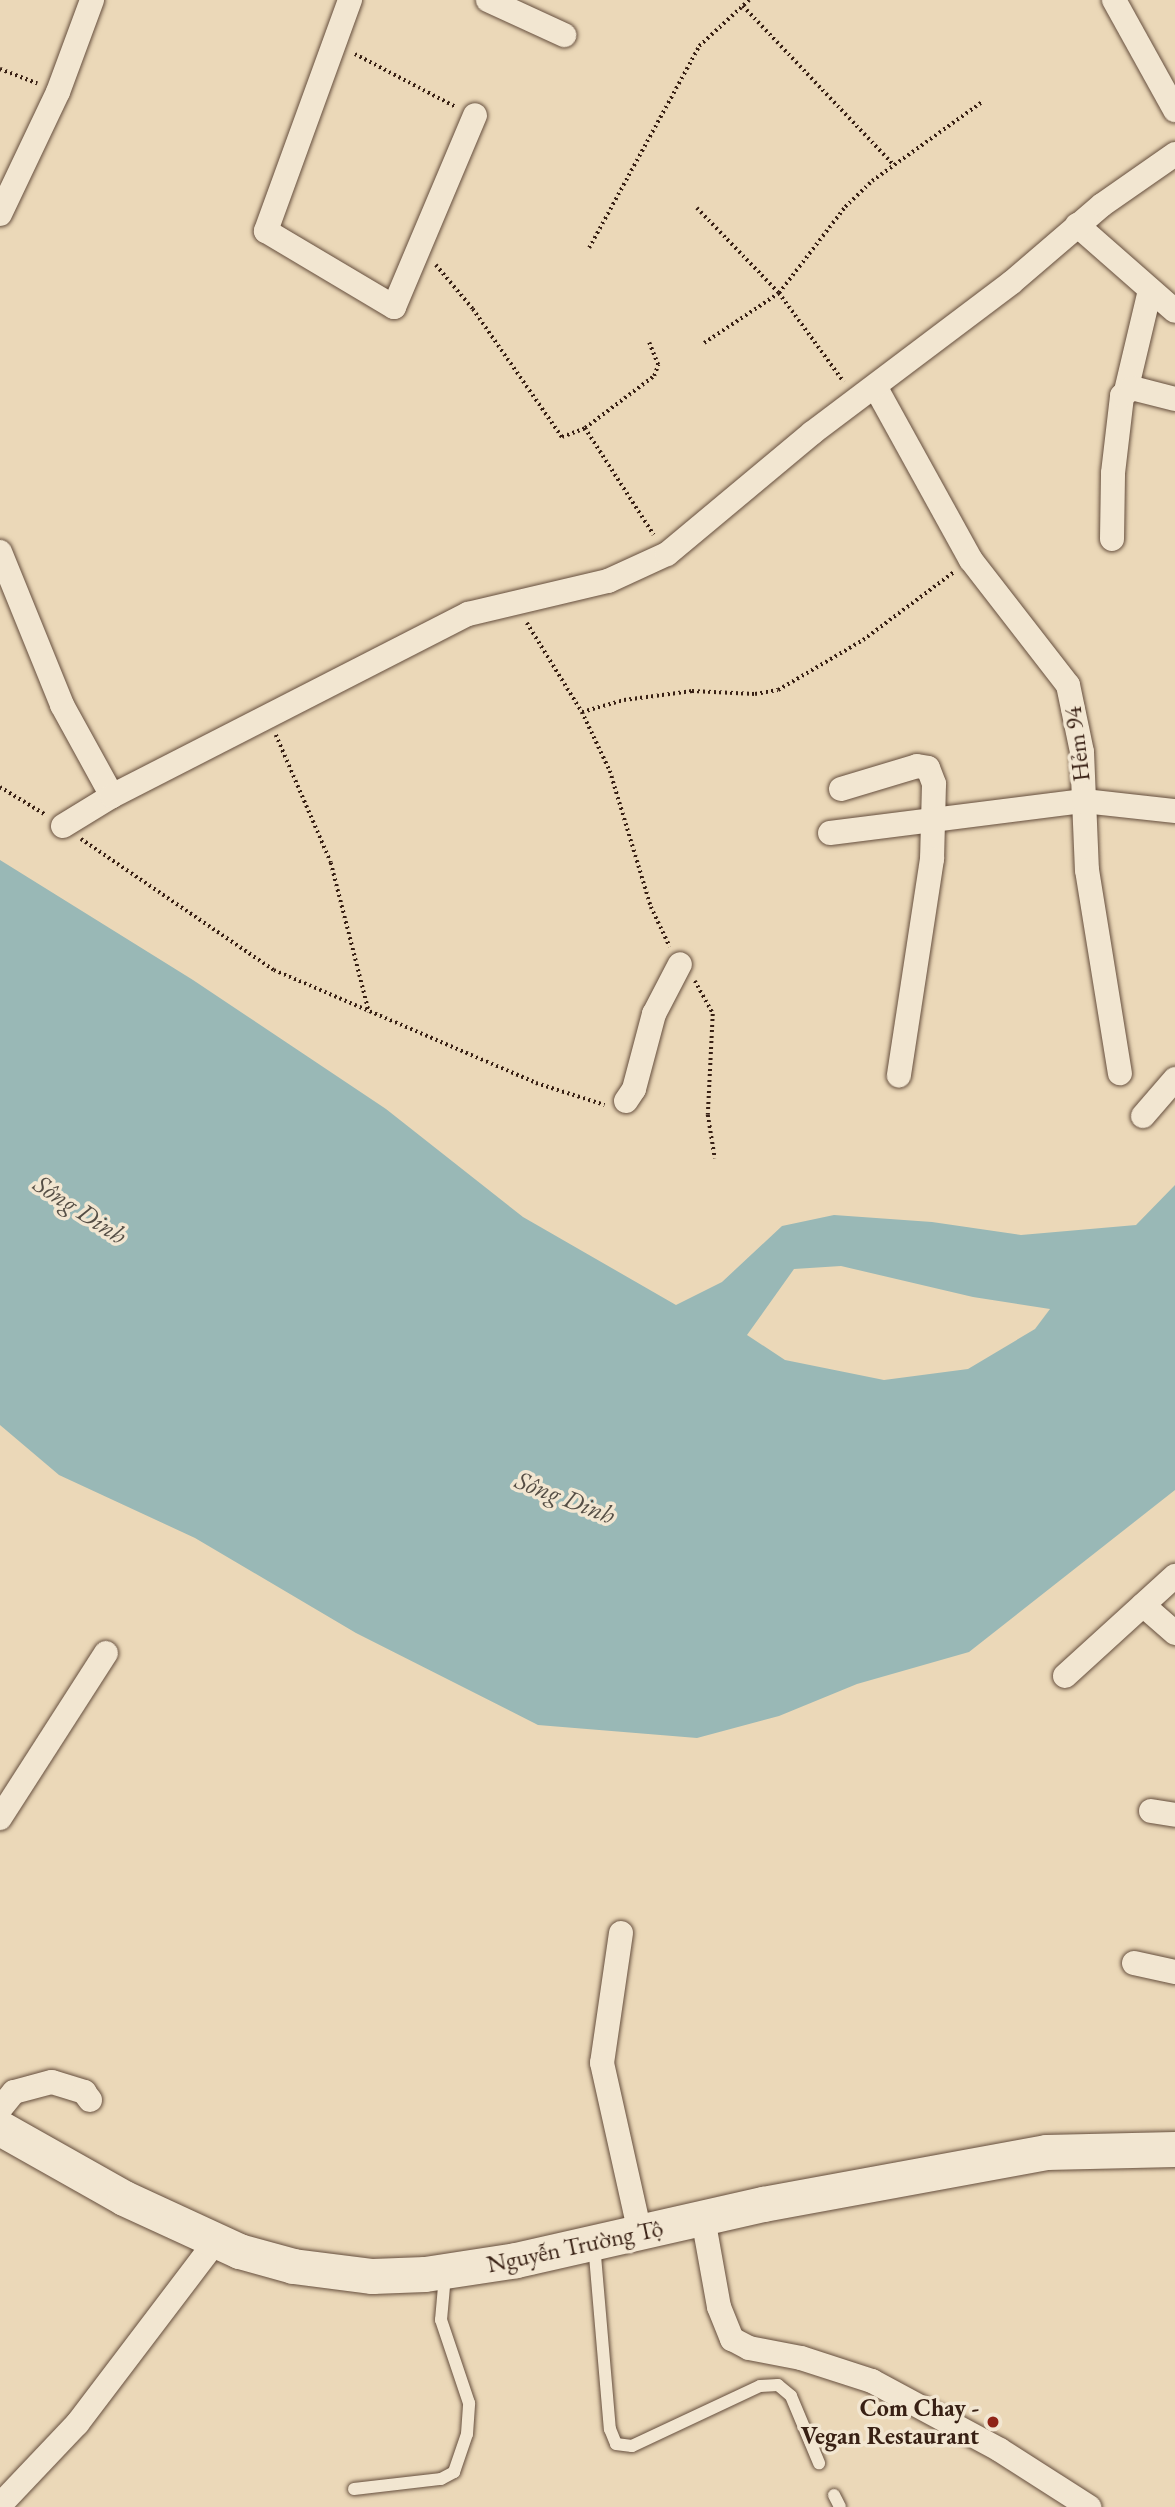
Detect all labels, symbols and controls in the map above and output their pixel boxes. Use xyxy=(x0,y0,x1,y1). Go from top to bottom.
street label: Hẻm 94 xyxy=(1058,705,1096,783)
water label: Sông Dinh xyxy=(28,1168,132,1252)
water label: Sông Dinh xyxy=(511,1465,619,1531)
street label: Nguyễn Trường Tộ xyxy=(484,2213,666,2279)
place label: Com Chay - Vegan Restaurant xyxy=(801,2394,979,2450)
marker: Com Chay - Vegan Restaurant xyxy=(985,2414,1001,2430)

